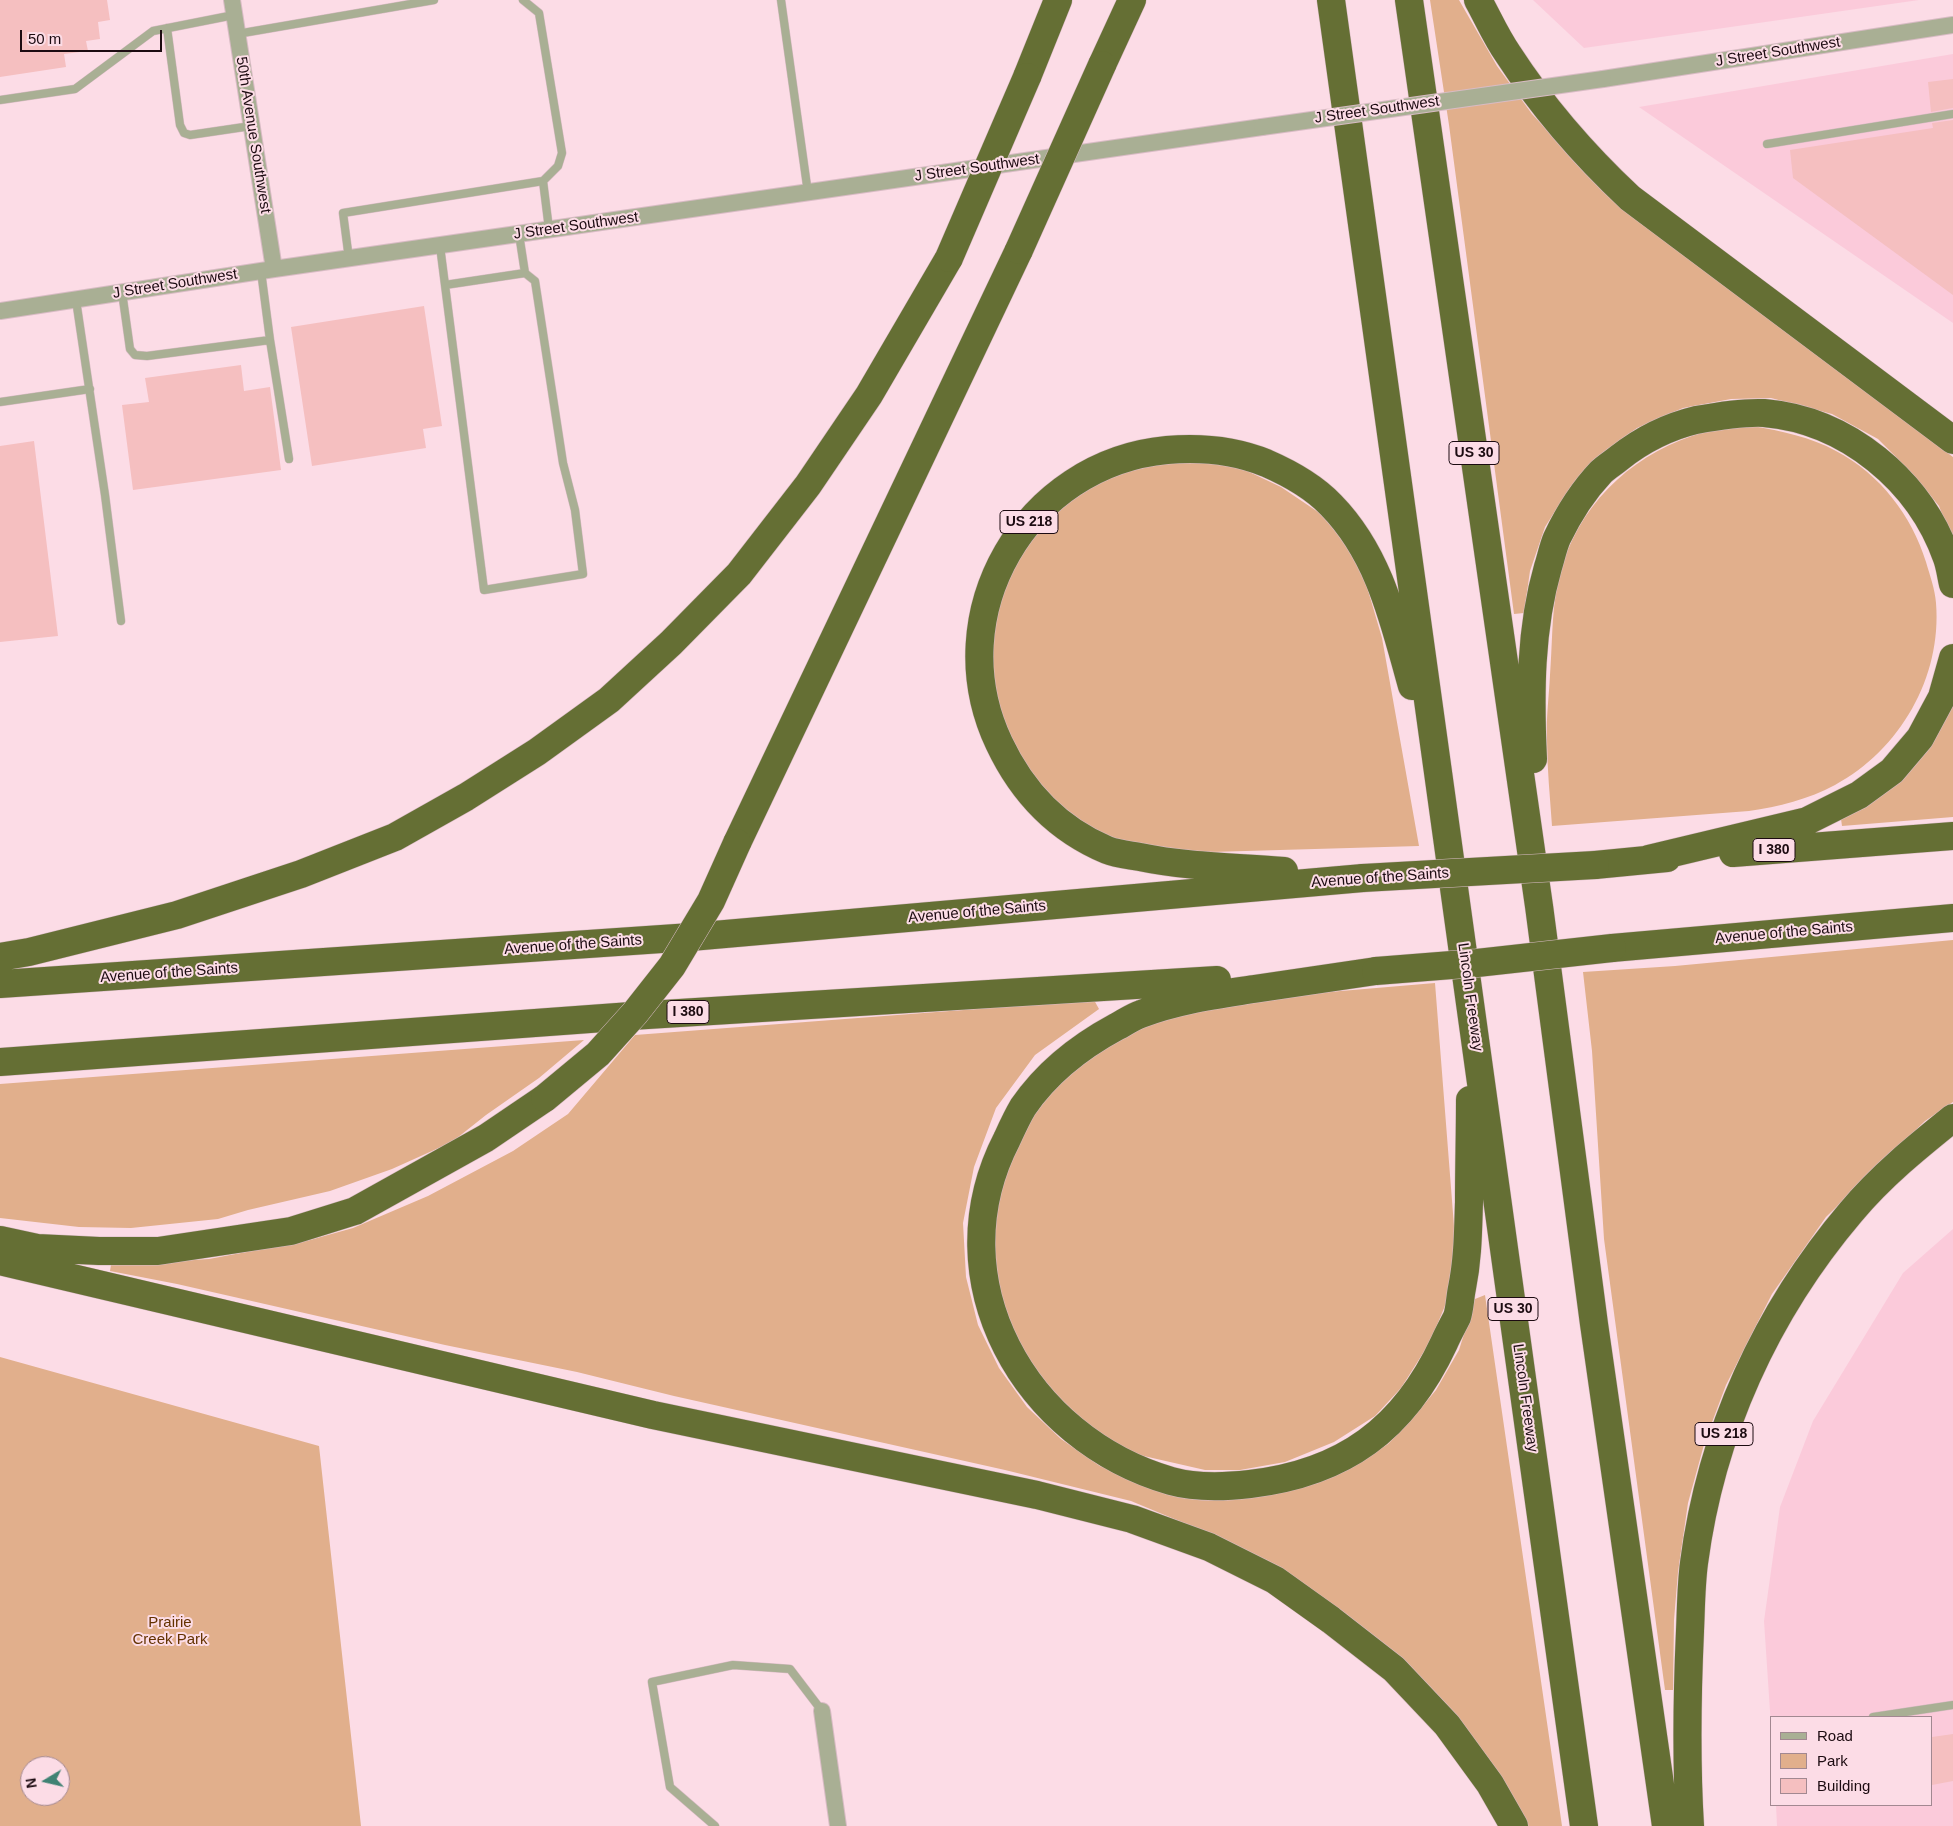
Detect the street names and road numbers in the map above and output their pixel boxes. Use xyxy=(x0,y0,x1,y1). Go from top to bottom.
street label: J Street Southwest xyxy=(1714,33,1842,71)
street label: 50th Avenue Southwest xyxy=(232,55,274,215)
street label: J Street Southwest xyxy=(1313,92,1441,128)
street label: J Street Southwest xyxy=(913,150,1041,186)
street label: J Street Southwest xyxy=(512,208,640,244)
street label: J Street Southwest xyxy=(111,265,239,303)
road number: US 30 xyxy=(1449,442,1499,464)
road number: US 218 xyxy=(1000,511,1058,534)
road number: I 380 xyxy=(1753,838,1795,862)
street label: Avenue of the Saints xyxy=(1310,864,1450,892)
street label: Avenue of the Saints xyxy=(907,897,1047,927)
street label: Avenue of the Saints xyxy=(1714,918,1854,948)
street label: Avenue of the Saints xyxy=(503,931,643,959)
street label: Lincoln Freeway xyxy=(1453,942,1487,1052)
street label: Avenue of the Saints xyxy=(99,959,239,987)
road number: I 380 xyxy=(667,1000,709,1024)
road number: US 30 xyxy=(1488,1298,1538,1320)
street label: Lincoln Freeway xyxy=(1508,1343,1542,1453)
road number: US 218 xyxy=(1695,1422,1753,1446)

